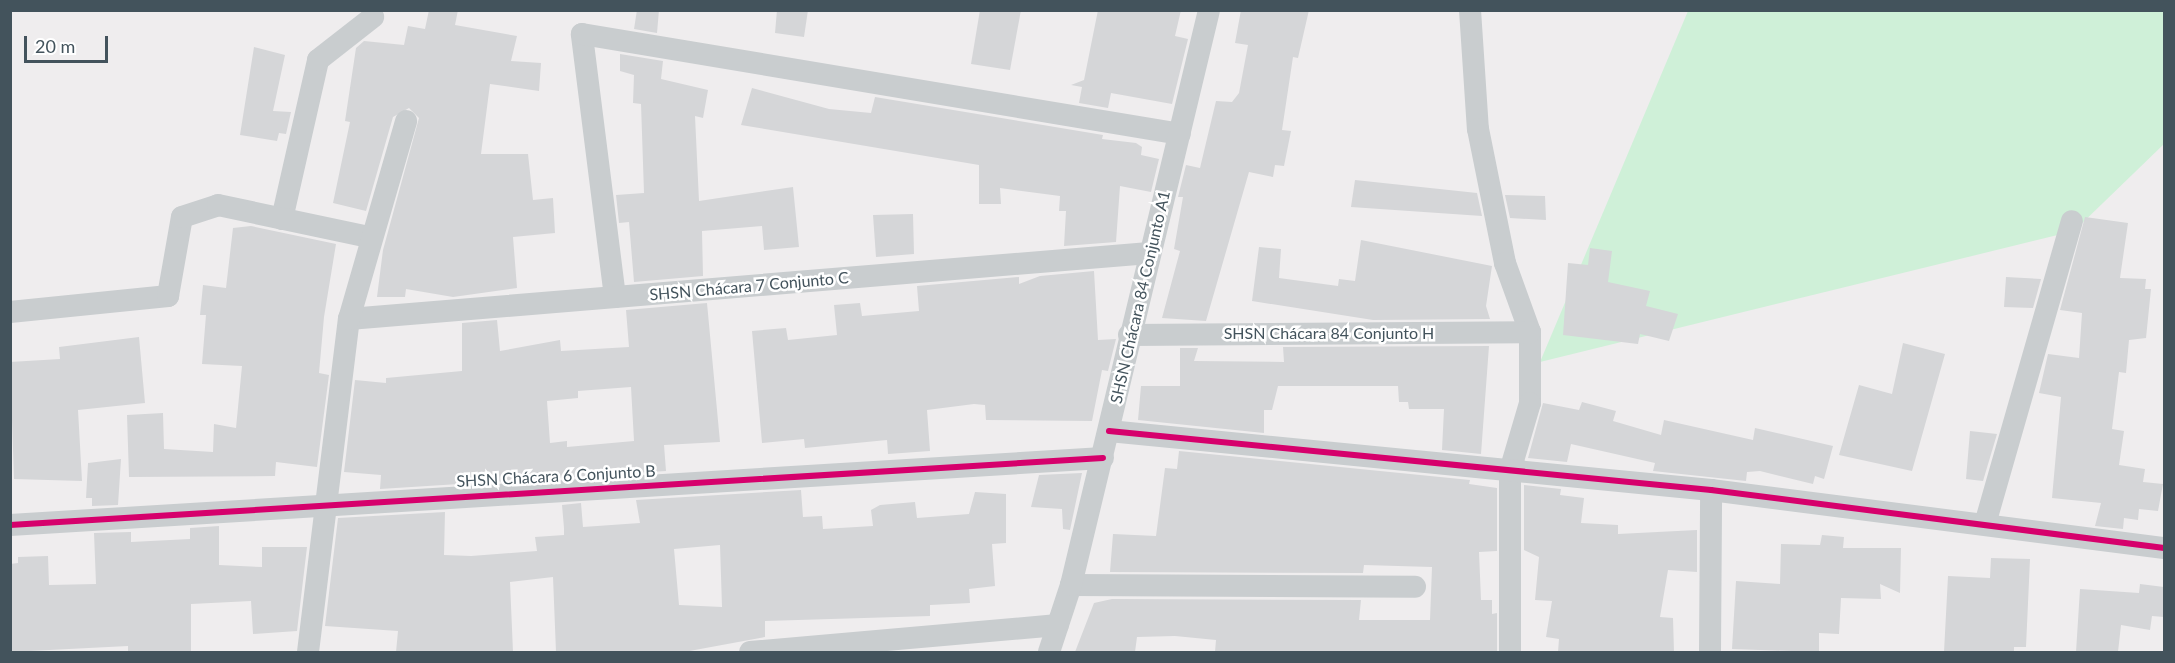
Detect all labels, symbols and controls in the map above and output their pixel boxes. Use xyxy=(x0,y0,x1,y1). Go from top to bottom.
scale bar xyxy=(27,24,111,62)
text: 20 m xyxy=(35,35,75,57)
street label: SHSN Chácara 84 Conjunto A1 xyxy=(1106,188,1174,406)
street label: SHSN Chácara 7 Conjunto C xyxy=(649,268,849,304)
street label: SHSN Chácara 84 Conjunto H xyxy=(1224,323,1434,343)
street label: SHSN Chácara 6 Conjunto B xyxy=(456,461,656,491)

